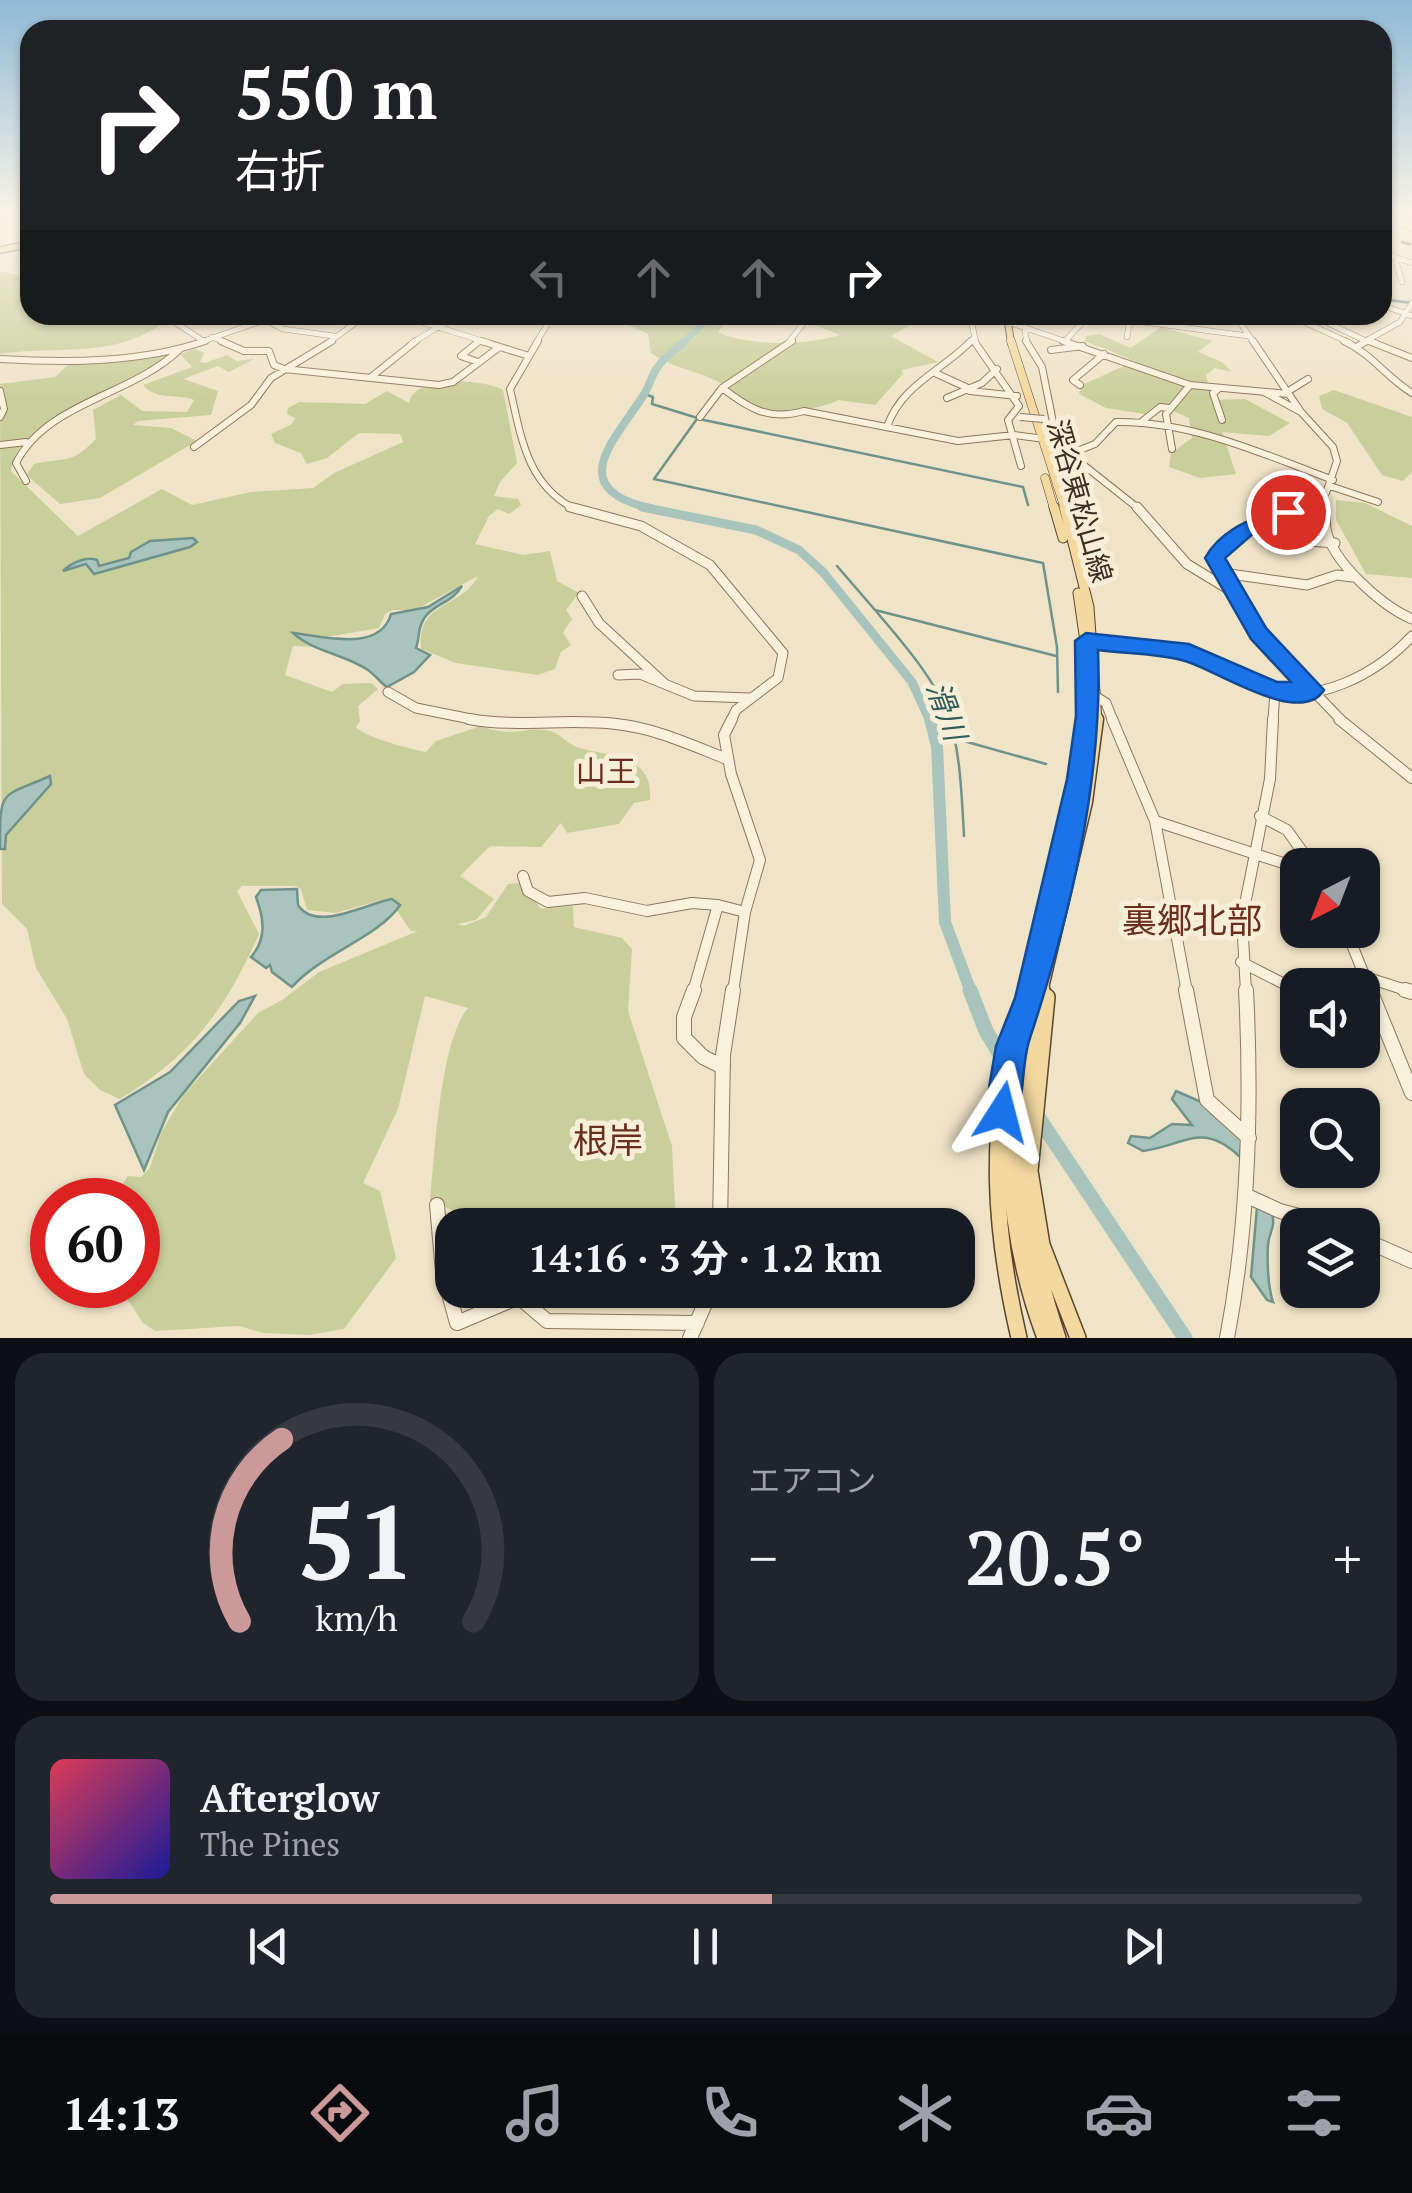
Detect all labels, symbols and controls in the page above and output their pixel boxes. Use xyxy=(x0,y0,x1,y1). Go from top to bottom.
text: 550 m xyxy=(235,46,437,139)
icon: right xyxy=(70,60,200,190)
text: 右折 xyxy=(235,140,325,200)
icon: left xyxy=(521,250,576,305)
icon: ahead xyxy=(626,250,681,305)
icon: ahead xyxy=(731,250,786,305)
icon: right xyxy=(836,250,891,305)
street label: 深谷東松山線 xyxy=(1040,415,1121,587)
pin xyxy=(1246,470,1331,555)
icon: arrive xyxy=(1261,485,1316,540)
water label: 滑川 xyxy=(918,676,977,749)
district label: 山王 xyxy=(576,751,636,791)
north arrow xyxy=(1280,848,1380,948)
map controls xyxy=(1280,848,1380,1308)
district label: 裏郷北部 xyxy=(1122,897,1262,943)
button: sound xyxy=(1280,968,1380,1068)
position arrow xyxy=(950,1060,1054,1164)
button: search xyxy=(1280,1088,1380,1188)
district label: 根岸 xyxy=(573,1117,643,1163)
speed limit sign: 60 xyxy=(30,1178,160,1308)
button: layers xyxy=(1280,1208,1380,1308)
text: 14:16 · 3 分 · 1.2 km xyxy=(528,1233,882,1283)
text: エアコン xyxy=(749,1459,877,1501)
text: 51 xyxy=(298,1471,416,1609)
text: 20.5° xyxy=(965,1507,1145,1606)
text: − xyxy=(749,1521,778,1594)
text: + xyxy=(1333,1521,1362,1594)
text: km/h xyxy=(315,1594,398,1641)
text: Afterglow xyxy=(200,1773,380,1823)
text: The Pines xyxy=(200,1823,340,1865)
icon: previous xyxy=(241,1919,296,1974)
icon: pause xyxy=(678,1919,733,1974)
icon: next xyxy=(1116,1919,1171,1974)
icon: directions xyxy=(305,2078,375,2148)
icon: music xyxy=(500,2078,570,2148)
icon: phone xyxy=(695,2078,765,2148)
icon: climate xyxy=(890,2078,960,2148)
icon: car xyxy=(1084,2078,1154,2148)
icon: filters xyxy=(1279,2078,1349,2148)
text: 14:13 xyxy=(62,2083,180,2143)

